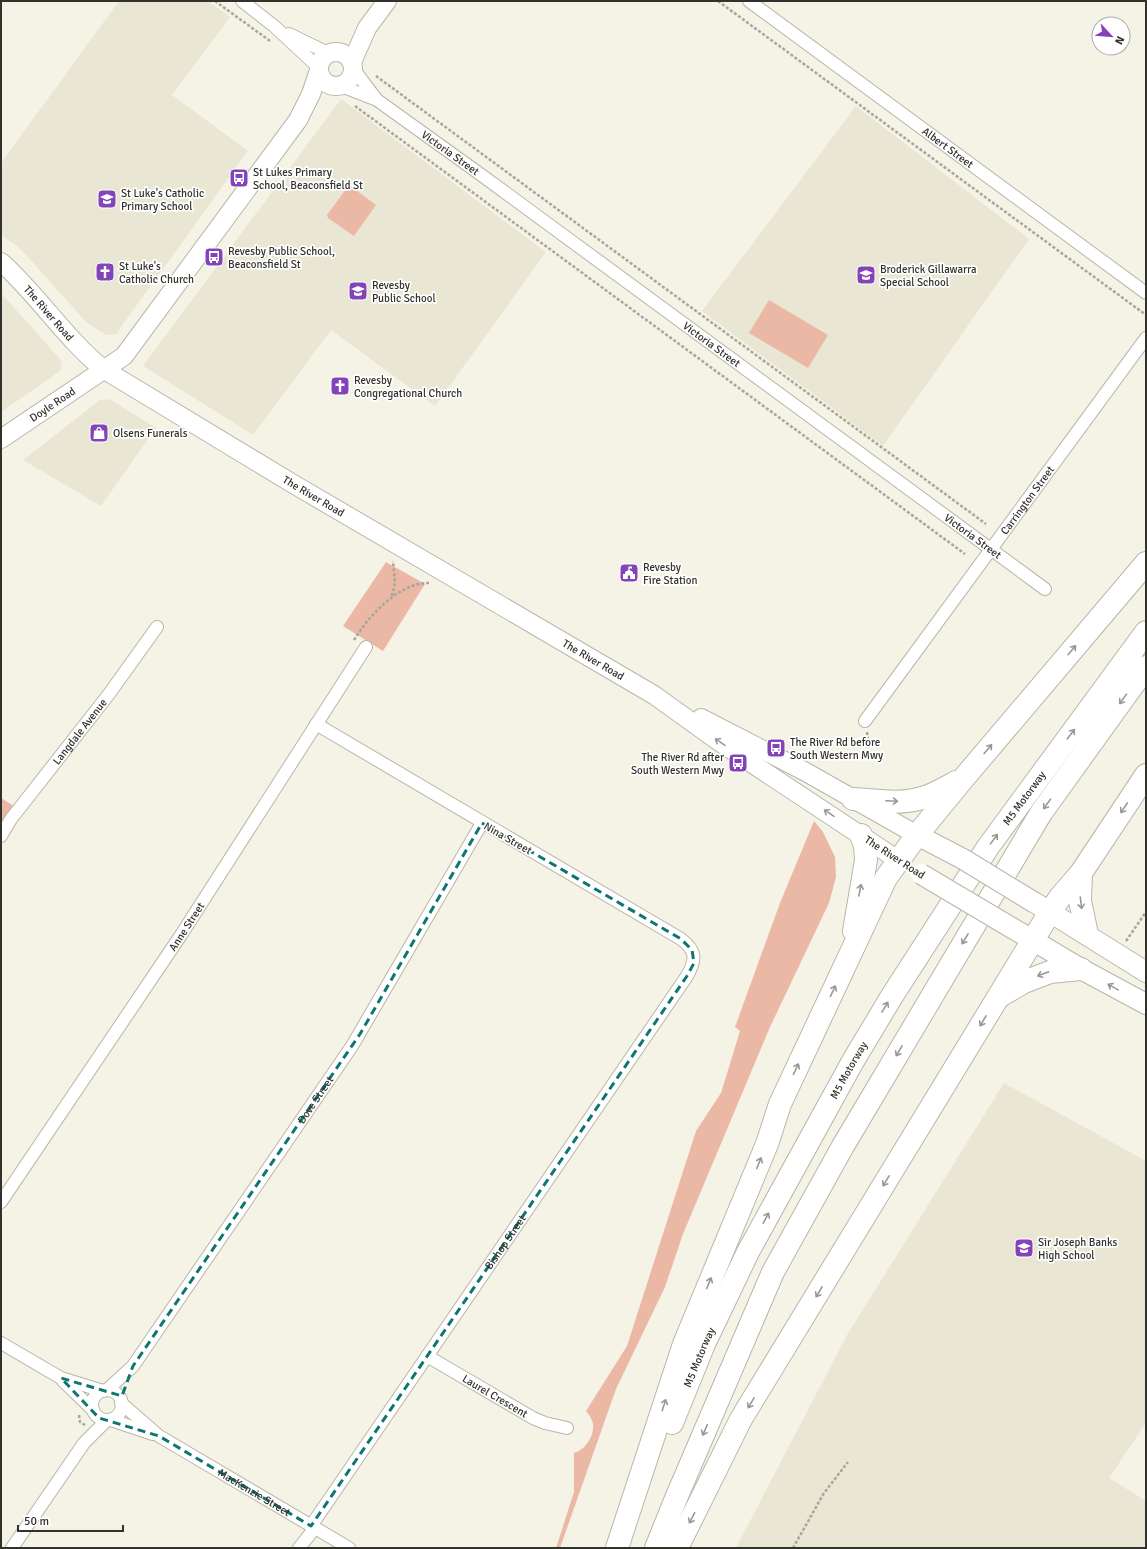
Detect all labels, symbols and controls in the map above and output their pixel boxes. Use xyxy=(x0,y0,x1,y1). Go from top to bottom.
north arrow xyxy=(1091,16,1131,56)
text: N xyxy=(1112,34,1127,46)
street label: Albert Street xyxy=(919,125,976,171)
street label: Victoria Street xyxy=(419,128,482,178)
place label: St Lukes Primary School, Beaconsfield St xyxy=(253,166,363,192)
bus stop icon: St Lukes Primary School, Beaconsfield St xyxy=(228,167,250,189)
place label: St Luke's Catholic Primary School xyxy=(121,187,204,213)
school or university icon: St Luke's Catholic Primary School xyxy=(96,188,118,210)
place label: Revesby Public School, Beaconsfield St xyxy=(228,245,335,271)
bus stop icon: Revesby Public School, Beaconsfield St xyxy=(203,246,225,268)
place label: St Luke's Catholic Church xyxy=(119,260,194,286)
church icon: St Luke's Catholic Church xyxy=(94,261,116,283)
place label: Broderick Gillawarra Special School xyxy=(880,263,977,289)
school or university icon: Broderick Gillawarra Special School xyxy=(855,264,877,286)
place label: Revesby Public School xyxy=(372,279,436,305)
school or university icon: Revesby Public School xyxy=(347,280,369,302)
street label: The River Road xyxy=(21,283,76,344)
street label: Victoria Street xyxy=(680,319,743,370)
place label: Revesby Congregational Church xyxy=(354,374,462,400)
church icon: Revesby Congregational Church xyxy=(329,375,351,397)
street label: Doyle Road xyxy=(27,385,78,425)
shop icon: Olsens Funerals xyxy=(88,422,110,444)
place label: Olsens Funerals xyxy=(113,427,188,440)
street label: Carrington Street xyxy=(998,463,1057,537)
street label: The River Road xyxy=(280,473,347,520)
street label: Victoria Street xyxy=(941,511,1004,562)
place label: Revesby Fire Station xyxy=(643,561,698,587)
public building icon: Revesby Fire Station xyxy=(618,562,640,584)
street label: The River Road xyxy=(560,637,626,683)
one-way arrow xyxy=(1068,644,1077,655)
one-way arrow xyxy=(1119,693,1127,704)
street label: Langdale Avenue xyxy=(50,696,110,767)
one-way arrow xyxy=(1067,729,1075,740)
place label: The River Rd before South Western Mwy xyxy=(790,736,884,762)
bus stop icon: The River Rd before South Western Mwy xyxy=(765,737,787,759)
one-way arrow xyxy=(715,738,726,746)
one-way arrow xyxy=(984,744,993,754)
place label: The River Rd after South Western Mwy xyxy=(631,751,725,777)
bus stop icon: The River Rd after South Western Mwy xyxy=(727,752,749,774)
street label: M5 Motorway xyxy=(1000,768,1049,828)
one-way arrow xyxy=(885,798,898,805)
one-way arrow xyxy=(1043,798,1051,809)
one-way arrow xyxy=(1120,802,1128,814)
one-way arrow xyxy=(824,809,835,817)
street label: Nina Street xyxy=(481,820,534,857)
street label: The River Road xyxy=(862,833,927,882)
one-way arrow xyxy=(990,834,998,845)
one-way arrow xyxy=(857,883,865,896)
one-way arrow xyxy=(1077,897,1084,910)
street label: Anne Street xyxy=(166,900,207,954)
one-way arrow xyxy=(961,933,969,945)
one-way arrow xyxy=(1037,971,1049,979)
one-way arrow xyxy=(1108,982,1120,990)
one-way arrow xyxy=(830,985,837,997)
one-way arrow xyxy=(882,1001,890,1013)
one-way arrow xyxy=(979,1015,987,1026)
street label: M5 Motorway xyxy=(827,1038,871,1101)
one-way arrow xyxy=(894,1045,902,1057)
one-way arrow xyxy=(793,1063,800,1075)
street label: Dove Street xyxy=(295,1074,336,1126)
one-way arrow xyxy=(756,1157,763,1169)
one-way arrow xyxy=(882,1175,890,1187)
street label: Bishop Street xyxy=(482,1212,529,1272)
one-way arrow xyxy=(763,1212,771,1224)
place label: Sir Joseph Banks High School xyxy=(1038,1236,1118,1262)
school or university icon: Sir Joseph Banks High School xyxy=(1013,1237,1035,1259)
one-way arrow xyxy=(706,1277,714,1289)
one-way arrow xyxy=(814,1286,822,1298)
street label: M5 Motorway xyxy=(681,1325,718,1389)
street label: Laurel Crescent xyxy=(460,1372,530,1421)
one-way arrow xyxy=(747,1397,755,1409)
one-way arrow xyxy=(661,1398,668,1411)
one-way arrow xyxy=(701,1423,709,1435)
street label: MacKenzie Street xyxy=(215,1466,293,1519)
scale bar xyxy=(18,1507,123,1533)
one-way arrow xyxy=(688,1512,695,1524)
text: 50 m xyxy=(24,1514,49,1529)

